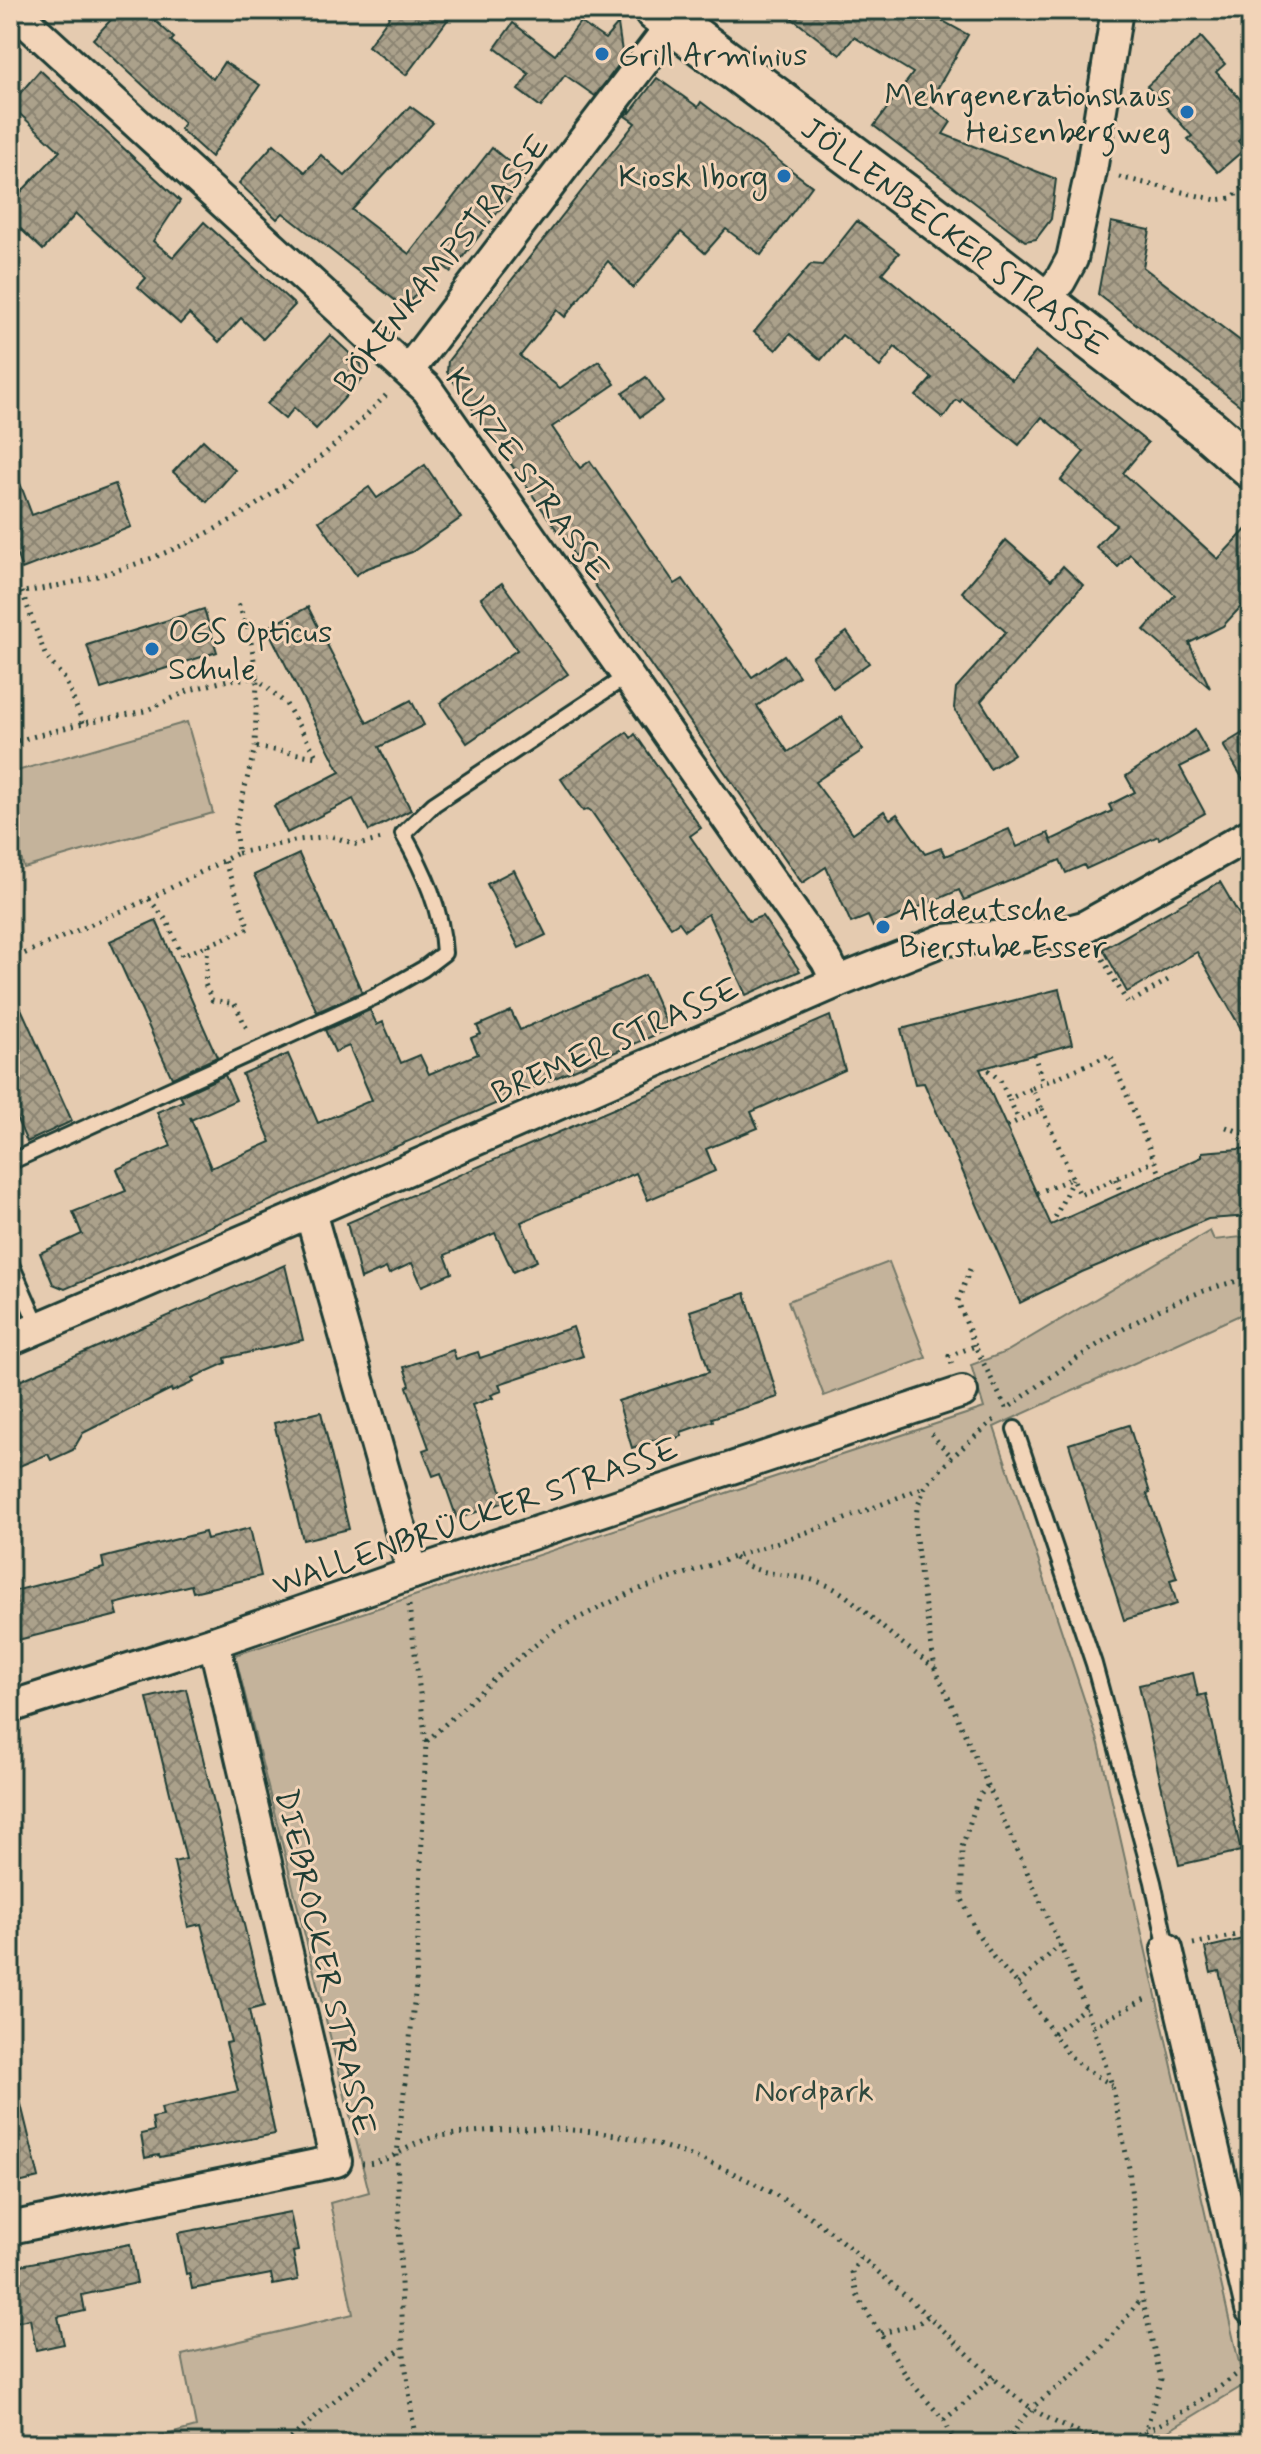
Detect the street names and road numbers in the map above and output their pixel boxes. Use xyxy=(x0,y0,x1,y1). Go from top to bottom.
street label: JÖLLENBECKER STRASSE xyxy=(792,108,1116,367)
street label: BÖKENKAMPSTRASSE xyxy=(325,126,560,402)
street label: KURZE STRASSE xyxy=(435,360,618,590)
street label: BREMER STRASSE xyxy=(485,968,746,1115)
street label: WALLENBRÜCKER STRASSE xyxy=(267,1429,684,1607)
street label: DIEBROCKER STRASSE xyxy=(264,1785,384,2140)

